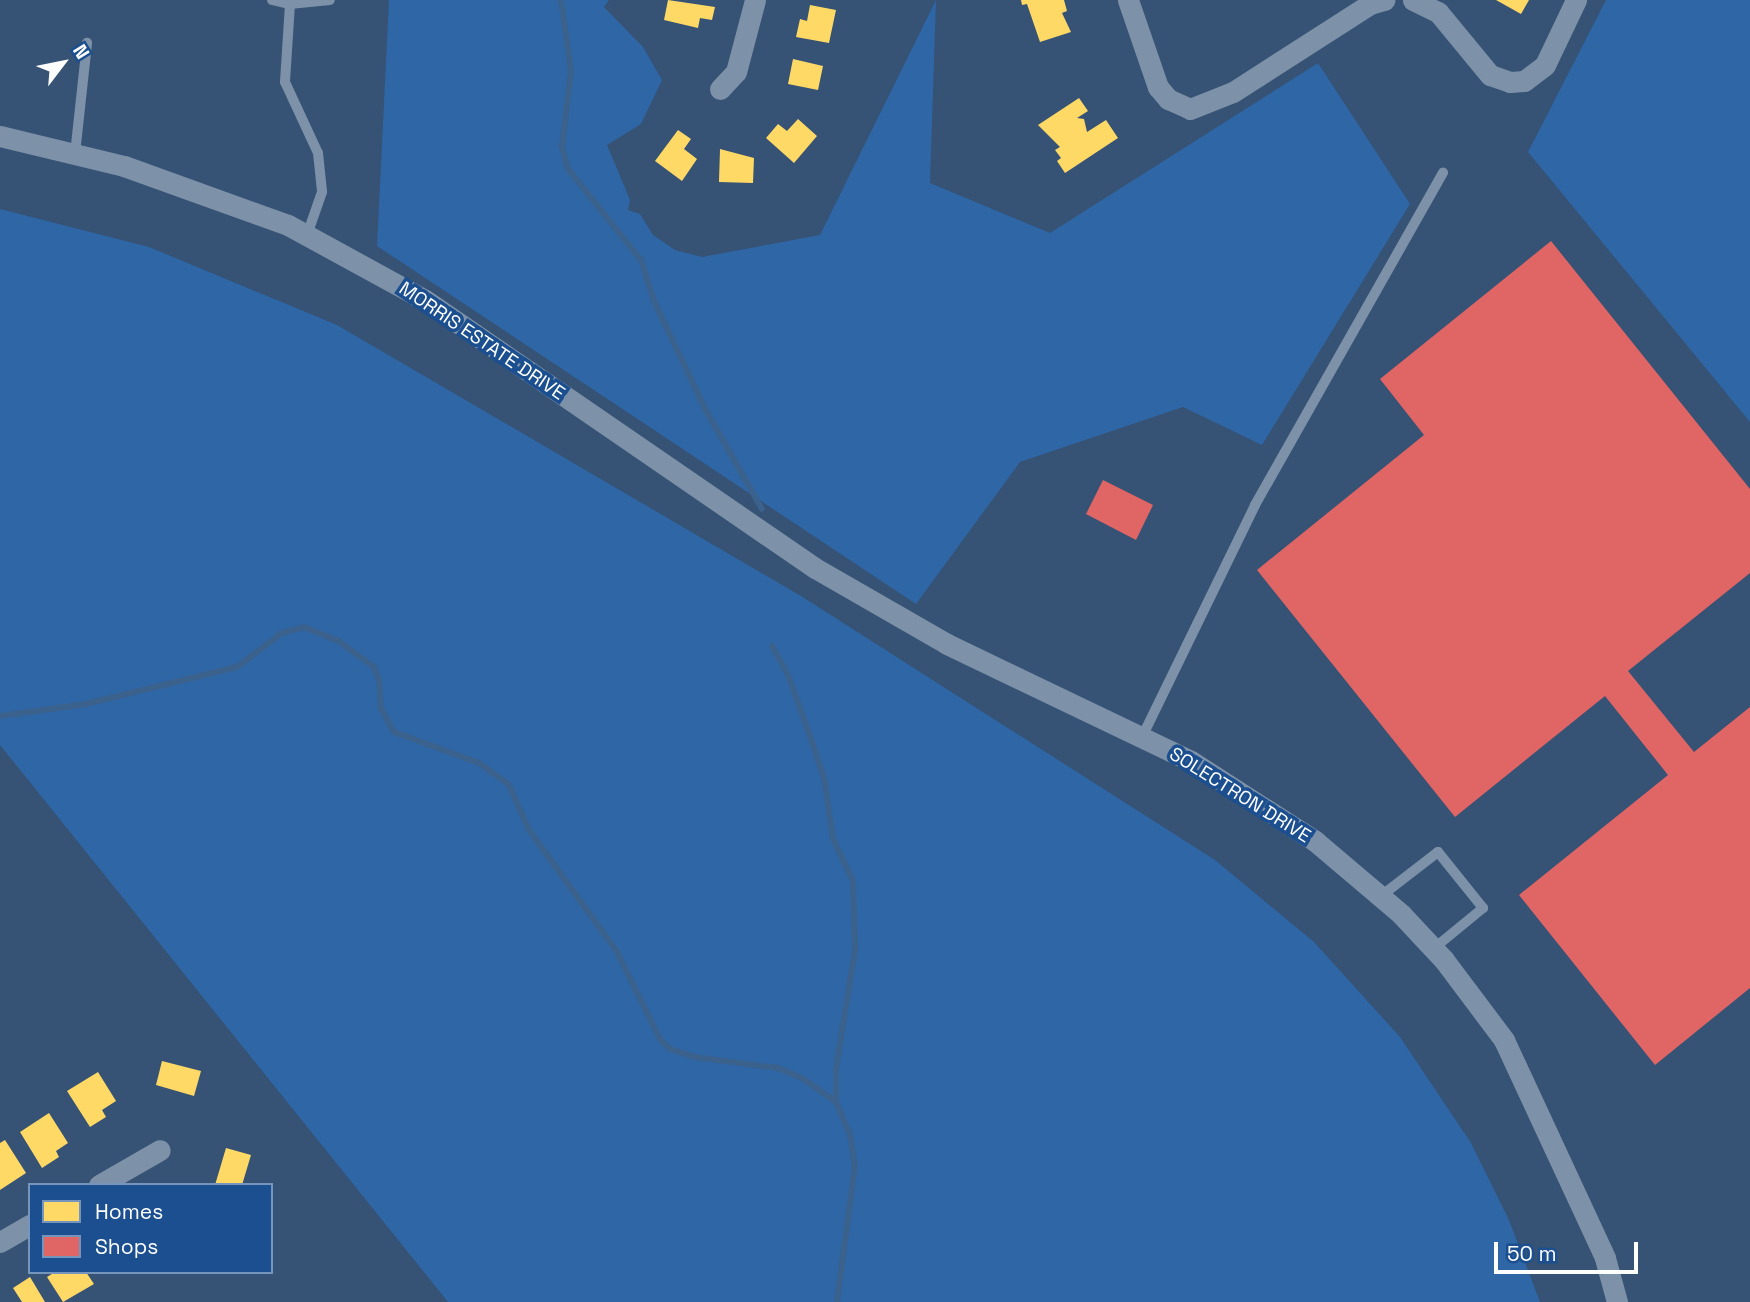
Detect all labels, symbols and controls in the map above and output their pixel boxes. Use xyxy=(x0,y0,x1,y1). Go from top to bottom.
north arrow xyxy=(28,28,98,98)
text: N xyxy=(67,40,95,64)
street label: MORRIS ESTATE DRIVE xyxy=(395,277,569,405)
street label: SOLECTRON DRIVE xyxy=(1165,742,1315,848)
legend xyxy=(28,1183,273,1274)
text: Homes xyxy=(95,1198,163,1225)
scale bar xyxy=(1498,1228,1642,1272)
text: Shops xyxy=(95,1233,158,1260)
text: 50 m xyxy=(1507,1240,1557,1267)

